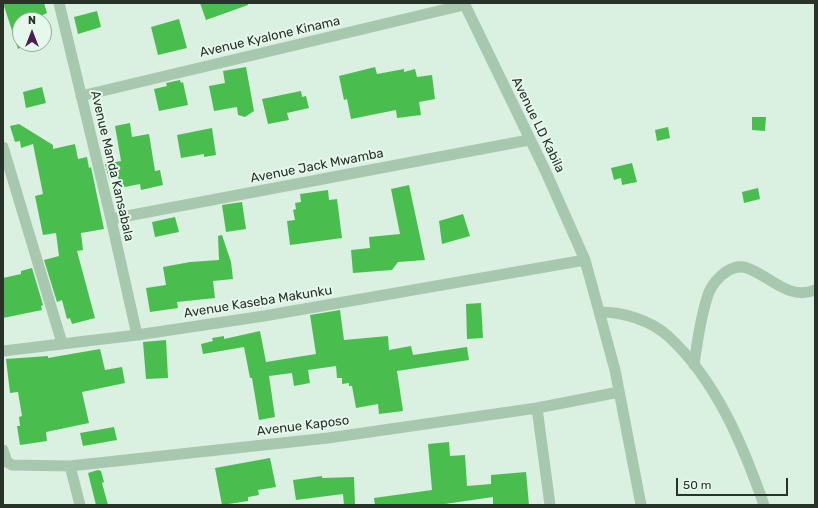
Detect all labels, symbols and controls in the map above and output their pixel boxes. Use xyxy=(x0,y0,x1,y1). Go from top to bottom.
north arrow xyxy=(12,12,52,52)
street label: Avenue Kyalone Kinama xyxy=(198,13,342,61)
text: N xyxy=(28,14,36,27)
street label: Avenue LD Kabila xyxy=(508,75,568,175)
street label: Avenue Manda Kansabala xyxy=(87,89,137,243)
street label: Avenue Jack Mwamba xyxy=(249,145,385,187)
street label: Avenue Kaseba Makunku xyxy=(183,283,333,321)
street label: Avenue Kaposo xyxy=(256,413,350,439)
scale bar xyxy=(678,470,790,496)
text: 50 m xyxy=(683,478,711,492)

